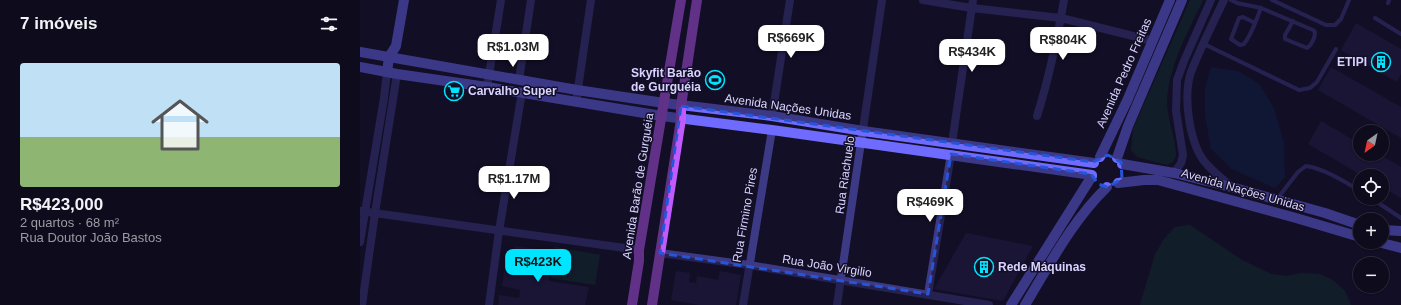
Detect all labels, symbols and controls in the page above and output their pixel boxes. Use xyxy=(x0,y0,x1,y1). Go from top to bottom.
icon: filters xyxy=(318,13,340,35)
text: 7 imóveis xyxy=(20,14,98,33)
street label: Avenida Pedro Freitas xyxy=(1094,16,1154,130)
pin: R$669K xyxy=(758,25,824,59)
pin: R$804K xyxy=(1030,27,1096,61)
text: R$669K xyxy=(767,30,815,45)
text: R$804K xyxy=(1039,32,1087,47)
pin: R$1.03M xyxy=(476,34,550,68)
text: R$1.03M xyxy=(487,39,539,54)
pin: R$434K xyxy=(939,39,1005,73)
text: R$434K xyxy=(948,44,996,59)
building icon: ETIPI xyxy=(1370,51,1392,73)
place label: ETIPI xyxy=(1337,55,1367,69)
place label: Skyfit Barão de Gurguéia xyxy=(631,66,701,94)
sports icon: Skyfit Barão de Gurguéia xyxy=(704,69,726,91)
supermarket icon: Carvalho Super xyxy=(443,80,465,102)
place label: Carvalho Super xyxy=(468,84,557,98)
icon: home xyxy=(144,89,216,161)
street label: Avenida Nações Unidas xyxy=(724,91,852,123)
street label: Avenida Barão de Gurguéia xyxy=(620,112,657,260)
north arrow xyxy=(1353,125,1389,161)
map controls xyxy=(1353,125,1389,293)
street label: Rua Riachuelo xyxy=(833,135,857,215)
pin: R$1.17M xyxy=(477,166,551,200)
street label: Rua Firmino Pires xyxy=(730,166,760,264)
street label: Avenida Nações Unidas xyxy=(1180,166,1306,214)
button: locate xyxy=(1353,169,1389,205)
text: R$1.17M xyxy=(488,171,540,186)
pin: R$469K xyxy=(897,189,963,223)
text: R$469K xyxy=(906,194,954,209)
text: R$423,000 xyxy=(20,195,103,214)
button: + xyxy=(1353,213,1389,249)
text: 2 quartos · 68 m² xyxy=(20,215,119,230)
text: Rua Doutor João Bastos xyxy=(20,230,162,245)
pin: R$423K xyxy=(505,249,571,283)
street label: Rua João Virgilio xyxy=(781,252,873,280)
text: R$423K xyxy=(514,254,562,269)
building icon: Rede Máquinas xyxy=(973,256,995,278)
button: − xyxy=(1353,257,1389,293)
place label: Rede Máquinas xyxy=(998,260,1086,274)

